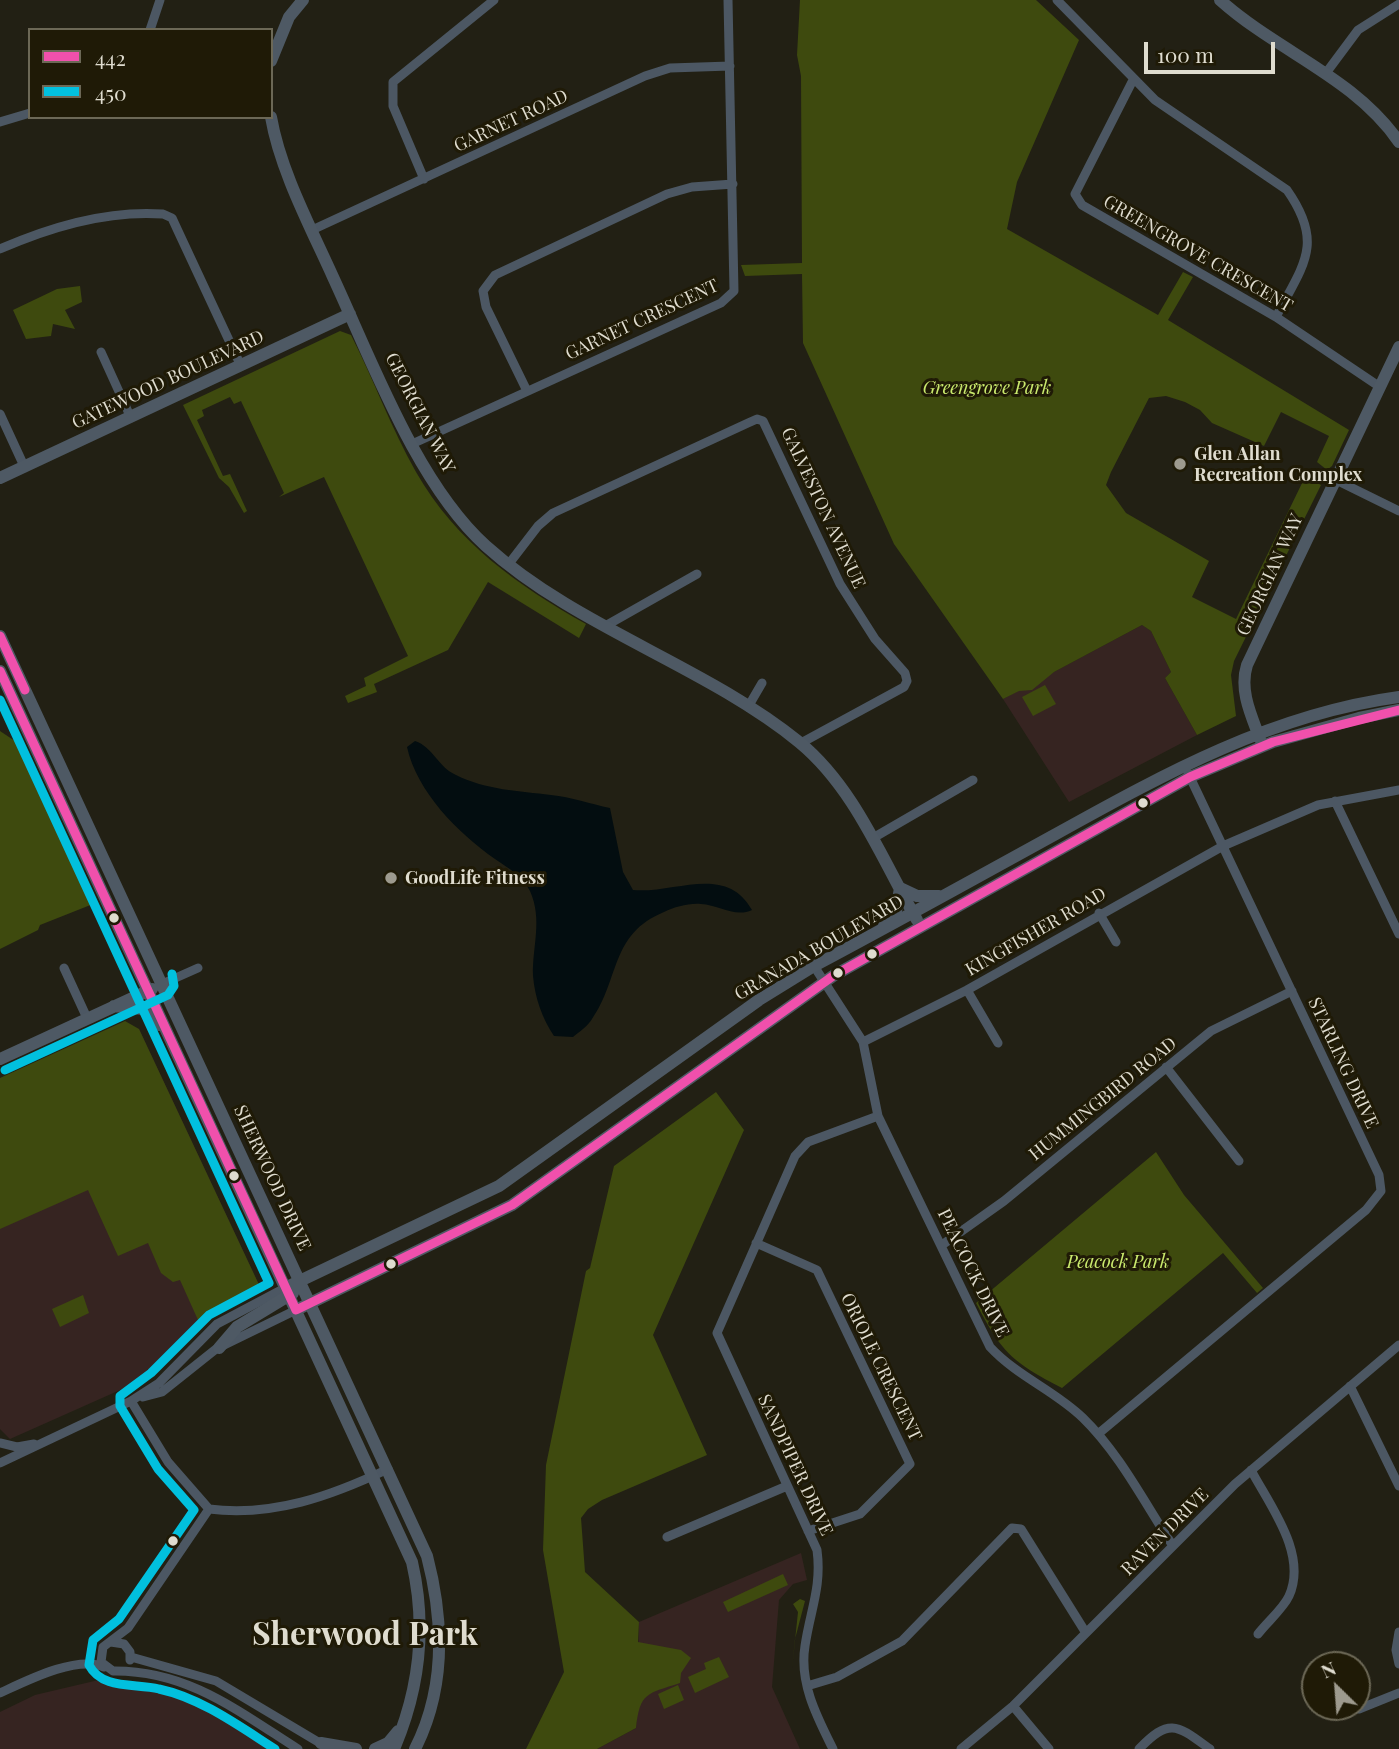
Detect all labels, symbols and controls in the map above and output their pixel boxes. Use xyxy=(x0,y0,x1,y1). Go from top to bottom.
legend xyxy=(28,28,273,119)
scale bar xyxy=(1147,28,1278,72)
text: 100 m xyxy=(1157,40,1214,68)
text: 442 xyxy=(95,43,126,71)
text: 450 xyxy=(95,78,127,106)
street label: GARNET ROAD xyxy=(451,85,571,157)
street label: GREENGROVE CRESCENT xyxy=(1100,191,1296,317)
street label: GARNET CRESCENT xyxy=(562,275,722,365)
street label: GATEWOOD BOULEVARD xyxy=(69,326,267,434)
street label: GEORGIAN WAY xyxy=(380,349,460,477)
park label: Greengrove Park xyxy=(923,377,1051,399)
street label: GALVESTON AVENUE xyxy=(776,424,870,592)
place label: Glen Allan Recreation Complex xyxy=(1194,443,1362,486)
marker: Glen Allan Recreation Complex xyxy=(1172,456,1188,472)
street label: GEORGIAN WAY xyxy=(1232,511,1308,639)
unlabelled marker xyxy=(1136,796,1150,810)
place label: GoodLife Fitness xyxy=(405,867,545,889)
marker: GoodLife Fitness xyxy=(383,870,399,886)
street label: KINGFISHER ROAD xyxy=(962,883,1110,981)
street label: GRANADA BOULEVARD xyxy=(731,891,907,1005)
unlabelled marker xyxy=(107,911,121,925)
unlabelled marker xyxy=(865,947,879,961)
unlabelled marker xyxy=(831,966,845,980)
street label: STARLING DRIVE xyxy=(1303,994,1383,1132)
street label: HUMMINGBIRD ROAD xyxy=(1025,1033,1181,1165)
street label: SHERWOOD DRIVE xyxy=(229,1102,315,1254)
unlabelled marker xyxy=(227,1169,241,1183)
street label: PEACOCK DRIVE xyxy=(933,1205,1013,1341)
park label: Peacock Park xyxy=(1067,1251,1169,1273)
unlabelled marker xyxy=(384,1257,398,1271)
street label: ORIOLE CRESCENT xyxy=(836,1289,926,1445)
street label: SANDPIPER DRIVE xyxy=(753,1391,837,1539)
street label: RAVEN DRIVE xyxy=(1117,1484,1213,1580)
unlabelled marker xyxy=(166,1534,180,1548)
district label: Sherwood Park xyxy=(252,1616,478,1654)
north arrow xyxy=(1301,1651,1371,1721)
text: N xyxy=(1316,1654,1340,1683)

